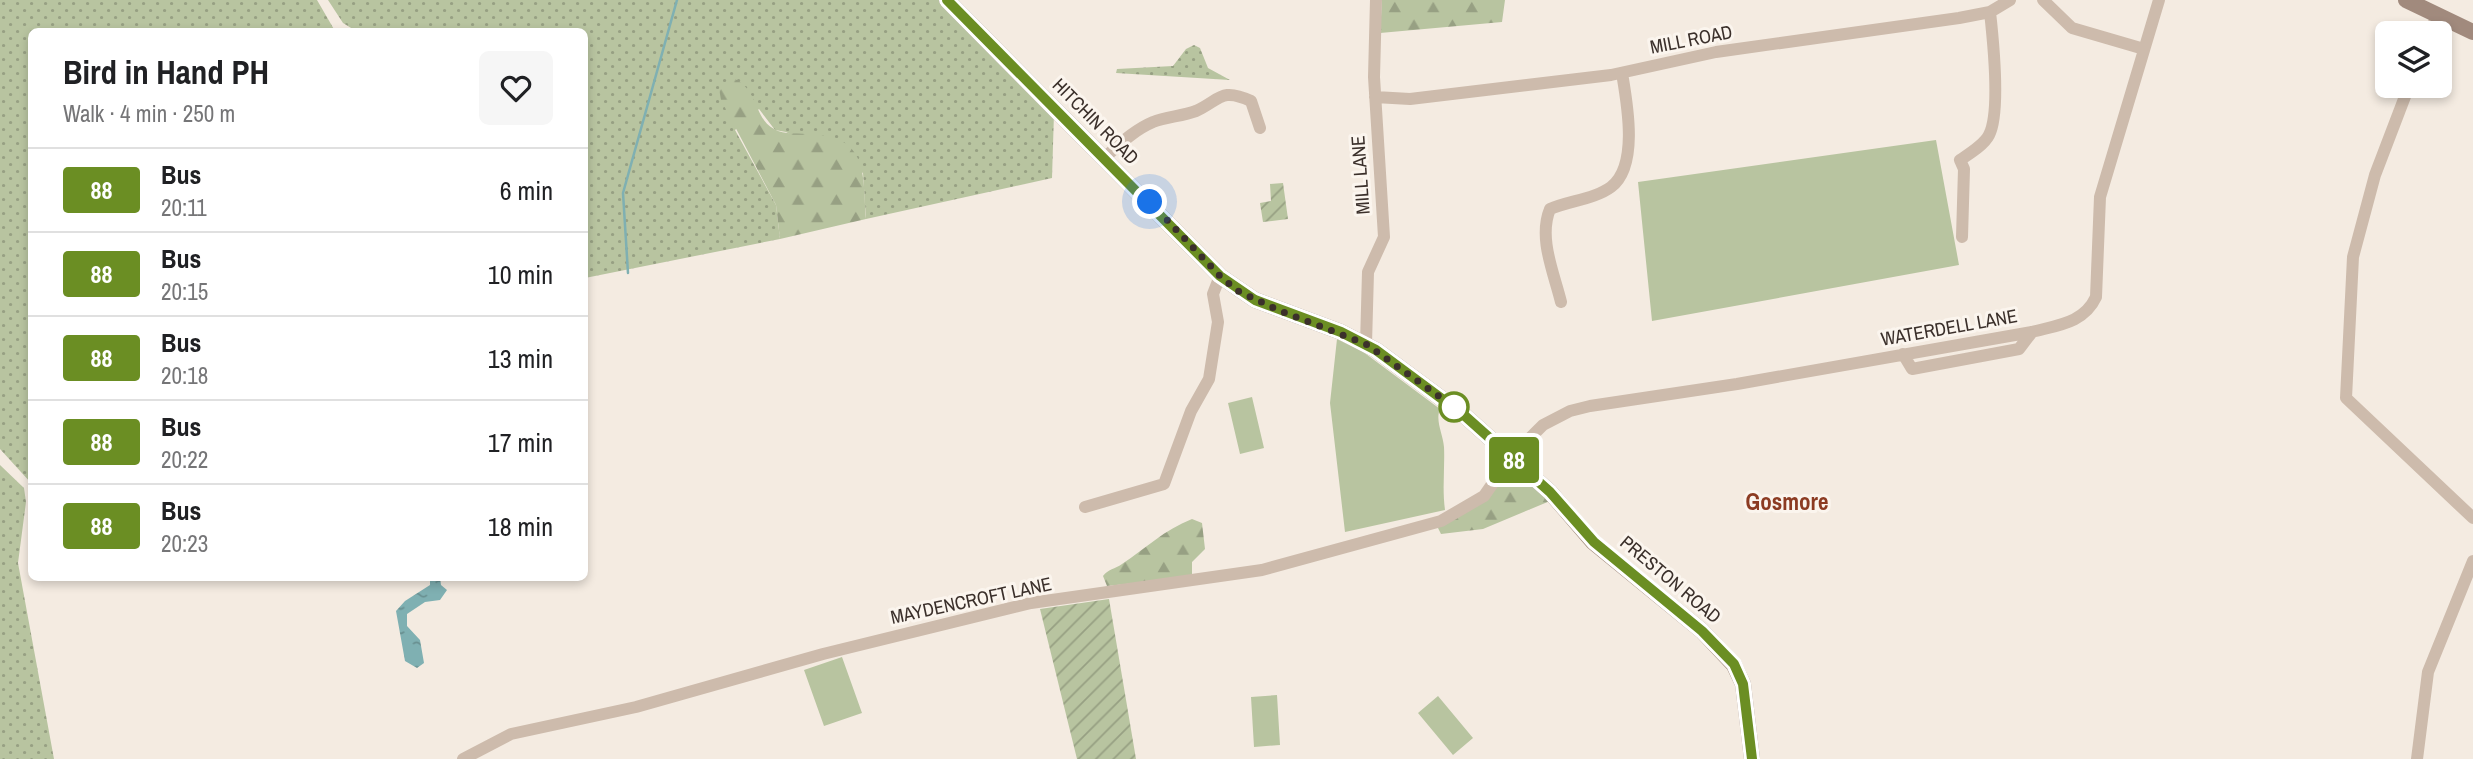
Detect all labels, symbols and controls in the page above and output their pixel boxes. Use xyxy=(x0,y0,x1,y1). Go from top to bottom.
street label: MILL ROAD xyxy=(1648,18,1734,60)
map controls xyxy=(2375,21,2452,98)
button: layers xyxy=(2375,21,2452,98)
text: Bird in Hand PH xyxy=(63,50,269,94)
button: heart xyxy=(479,51,553,125)
street label: HITCHIN ROAD xyxy=(1047,72,1145,170)
text: Walk · 4 min · 250 m xyxy=(63,98,235,129)
street label: MILL LANE xyxy=(1344,135,1376,215)
text: Bus xyxy=(161,157,201,192)
text: 6 min xyxy=(500,173,553,208)
text: 88 xyxy=(91,174,112,206)
your location xyxy=(1132,184,1167,219)
text: 20:11 xyxy=(161,192,207,223)
text: Bus xyxy=(161,241,201,276)
text: 10 min xyxy=(488,257,553,292)
text: 88 xyxy=(91,258,112,290)
text: 20:15 xyxy=(161,276,208,307)
street label: WATERDELL LANE xyxy=(1879,302,2019,352)
text: Bus xyxy=(161,325,201,360)
text: 13 min xyxy=(488,341,553,376)
text: 88 xyxy=(91,342,112,374)
text: 20:18 xyxy=(161,360,208,391)
unlabelled marker xyxy=(1439,392,1469,422)
text: Bus xyxy=(161,409,201,444)
text: 17 min xyxy=(488,425,553,460)
text: 88 xyxy=(91,426,112,458)
line badge: 88 xyxy=(1482,437,1546,483)
text: 20:22 xyxy=(161,444,208,475)
text: 88 xyxy=(1503,444,1525,476)
district label: Gosmore xyxy=(1746,486,1828,517)
text: Bus xyxy=(161,493,201,528)
text: 18 min xyxy=(488,509,553,544)
text: 88 xyxy=(91,510,112,542)
text: 20:23 xyxy=(161,528,208,559)
street label: PRESTON ROAD xyxy=(1615,529,1727,629)
street label: MAYDENCROFT LANE xyxy=(888,570,1054,630)

